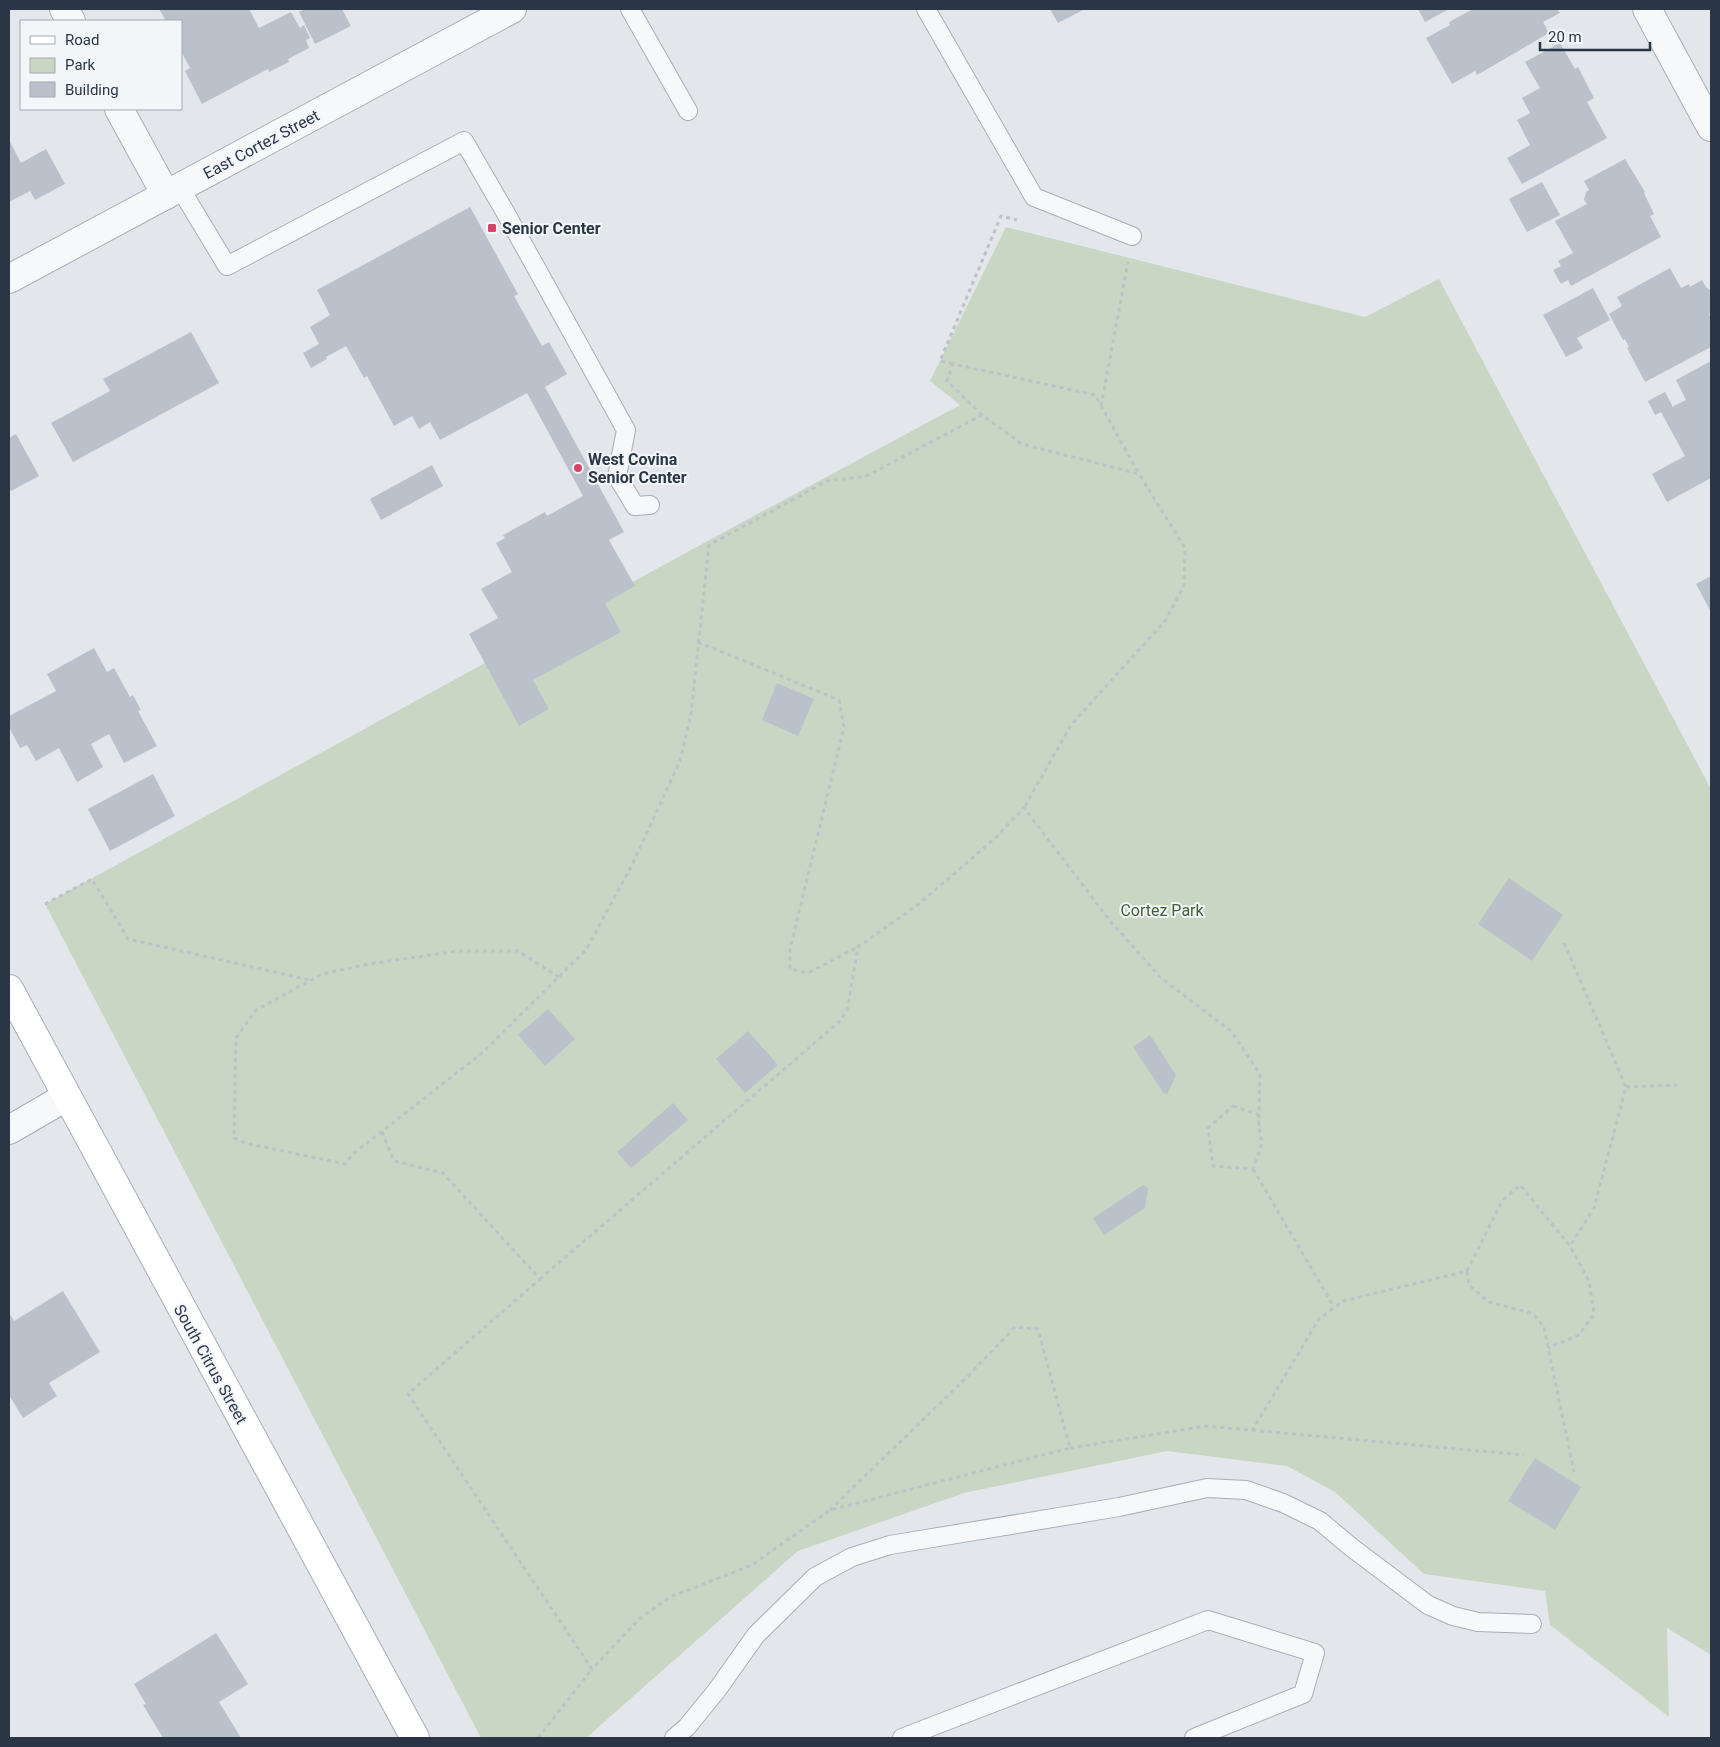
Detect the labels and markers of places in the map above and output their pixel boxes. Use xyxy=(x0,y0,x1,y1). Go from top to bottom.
place label: Senior Center xyxy=(502,219,601,238)
marker: Senior Center xyxy=(486,222,498,234)
place label: West Covina Senior Center xyxy=(588,450,687,487)
marker: West Covina Senior Center xyxy=(572,462,584,474)

